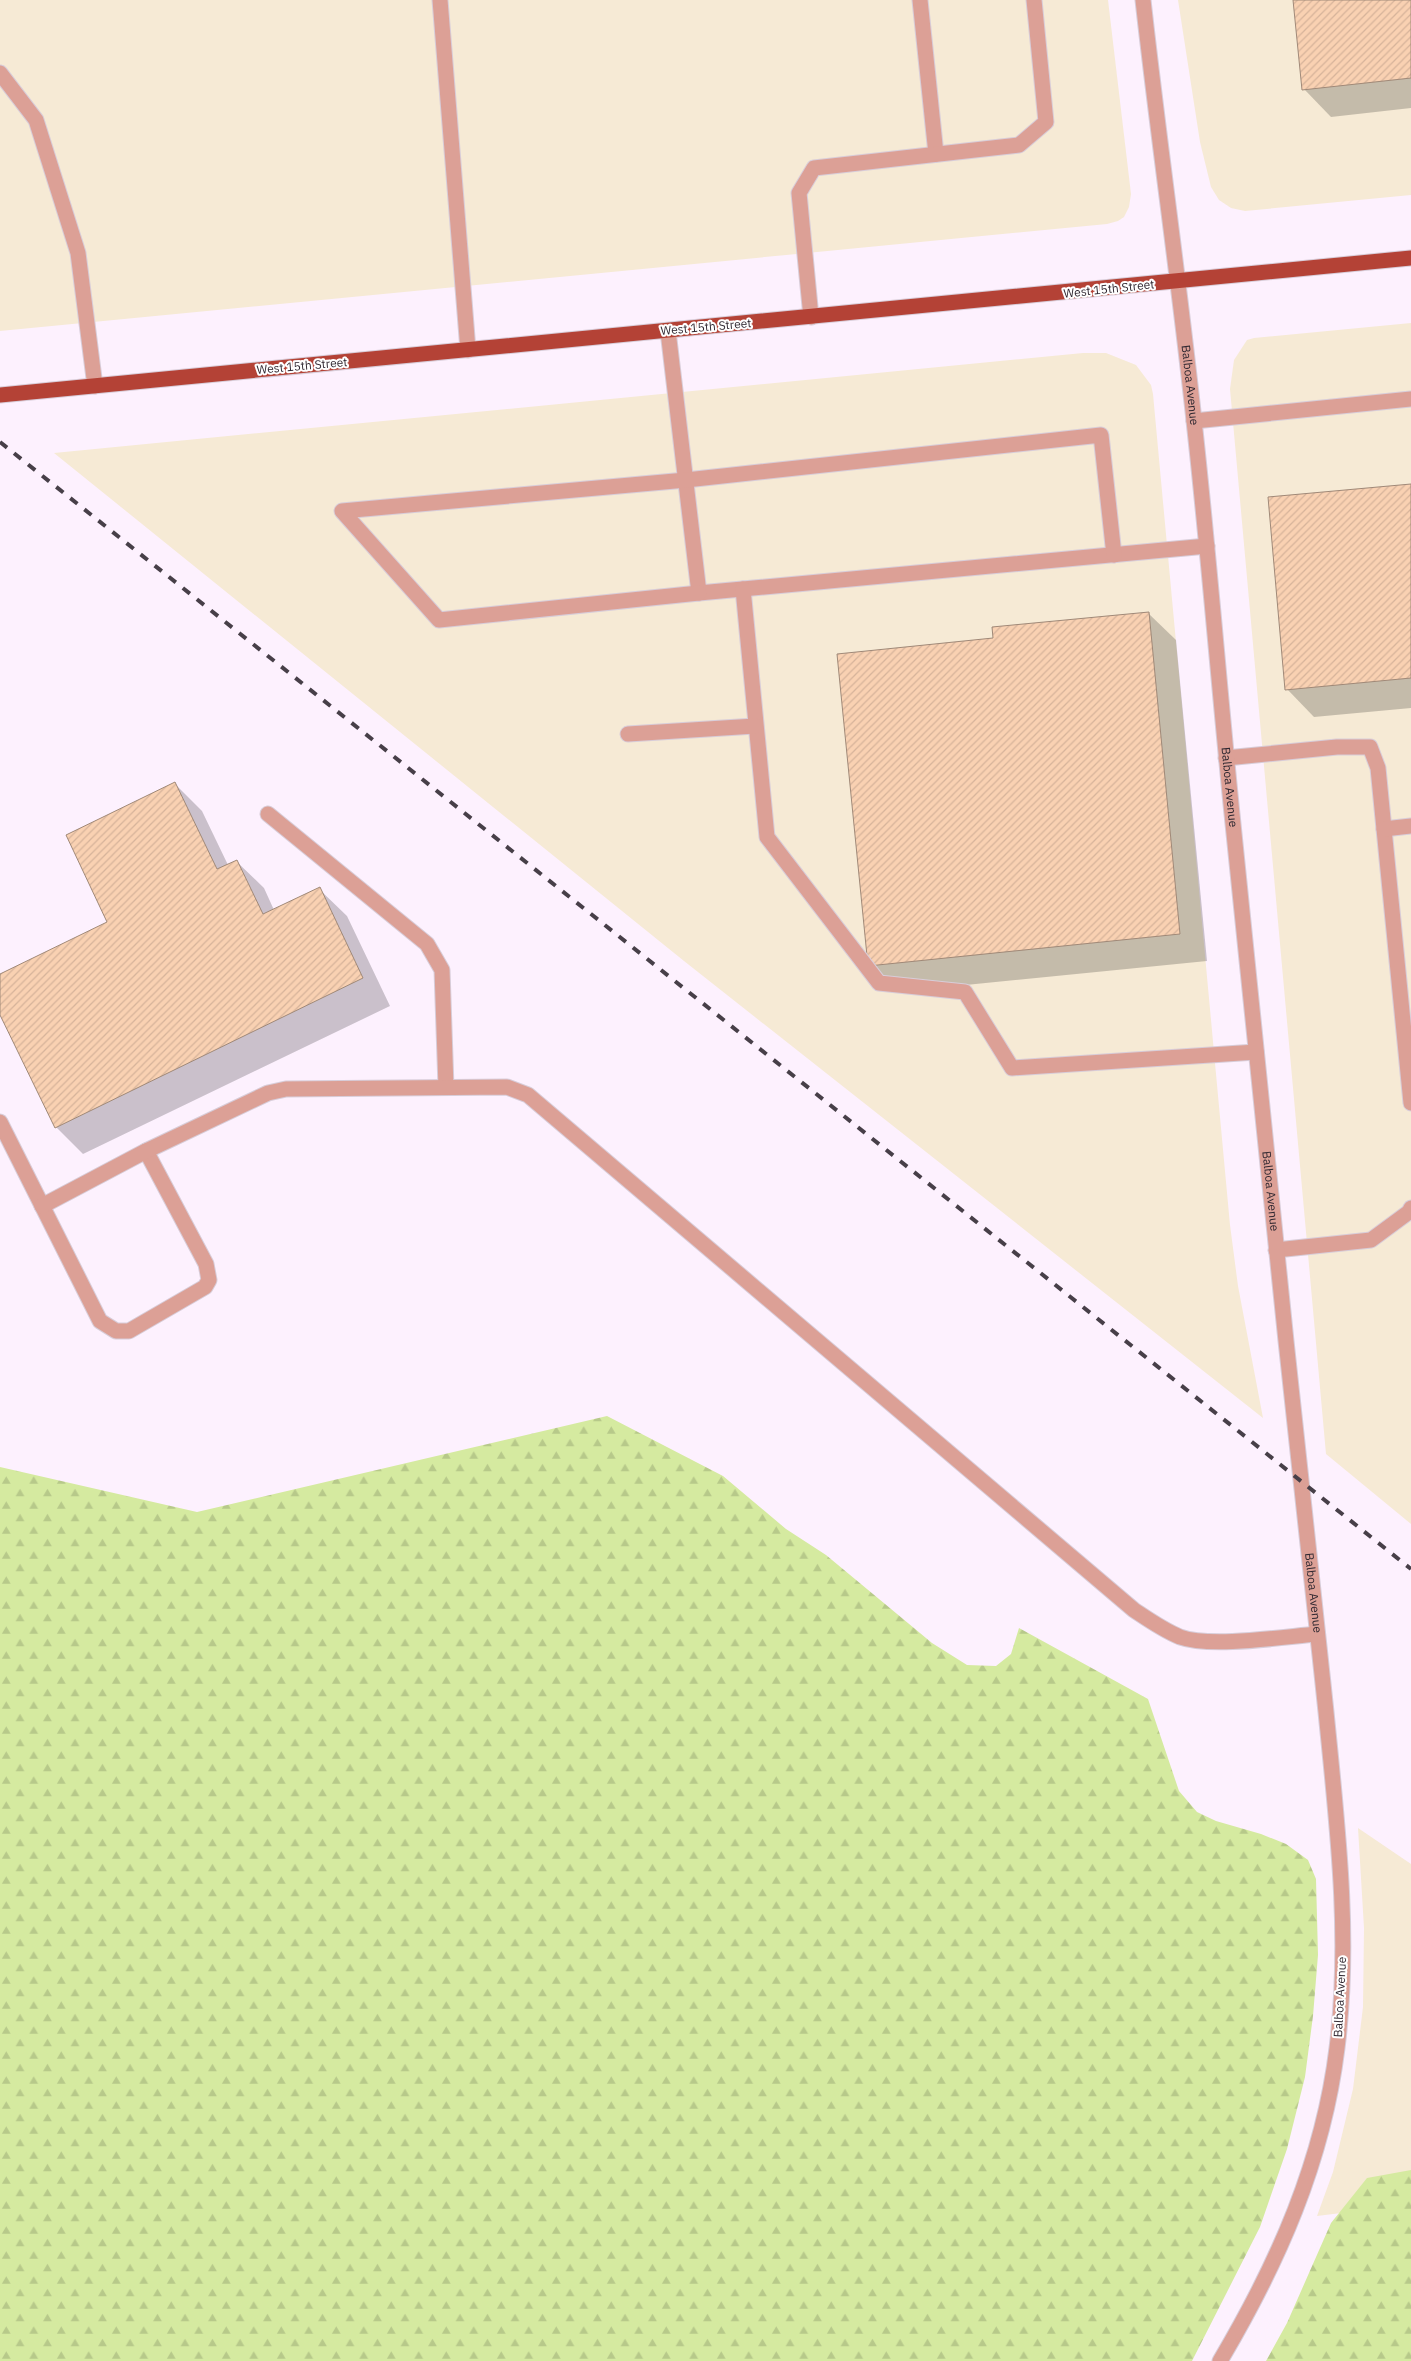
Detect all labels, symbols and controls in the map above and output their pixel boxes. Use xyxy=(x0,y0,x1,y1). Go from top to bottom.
street label: West 15th Street xyxy=(1063,276,1155,301)
street label: West 15th Street xyxy=(660,315,752,338)
street label: Balboa Avenue xyxy=(1179,344,1202,426)
street label: West 15th Street xyxy=(256,354,348,377)
street label: Balboa Avenue xyxy=(1218,746,1241,828)
street label: Balboa Avenue xyxy=(1259,1150,1283,1232)
street label: Balboa Avenue xyxy=(1302,1552,1326,1634)
street label: Balboa Avenue xyxy=(1330,1956,1349,2038)

